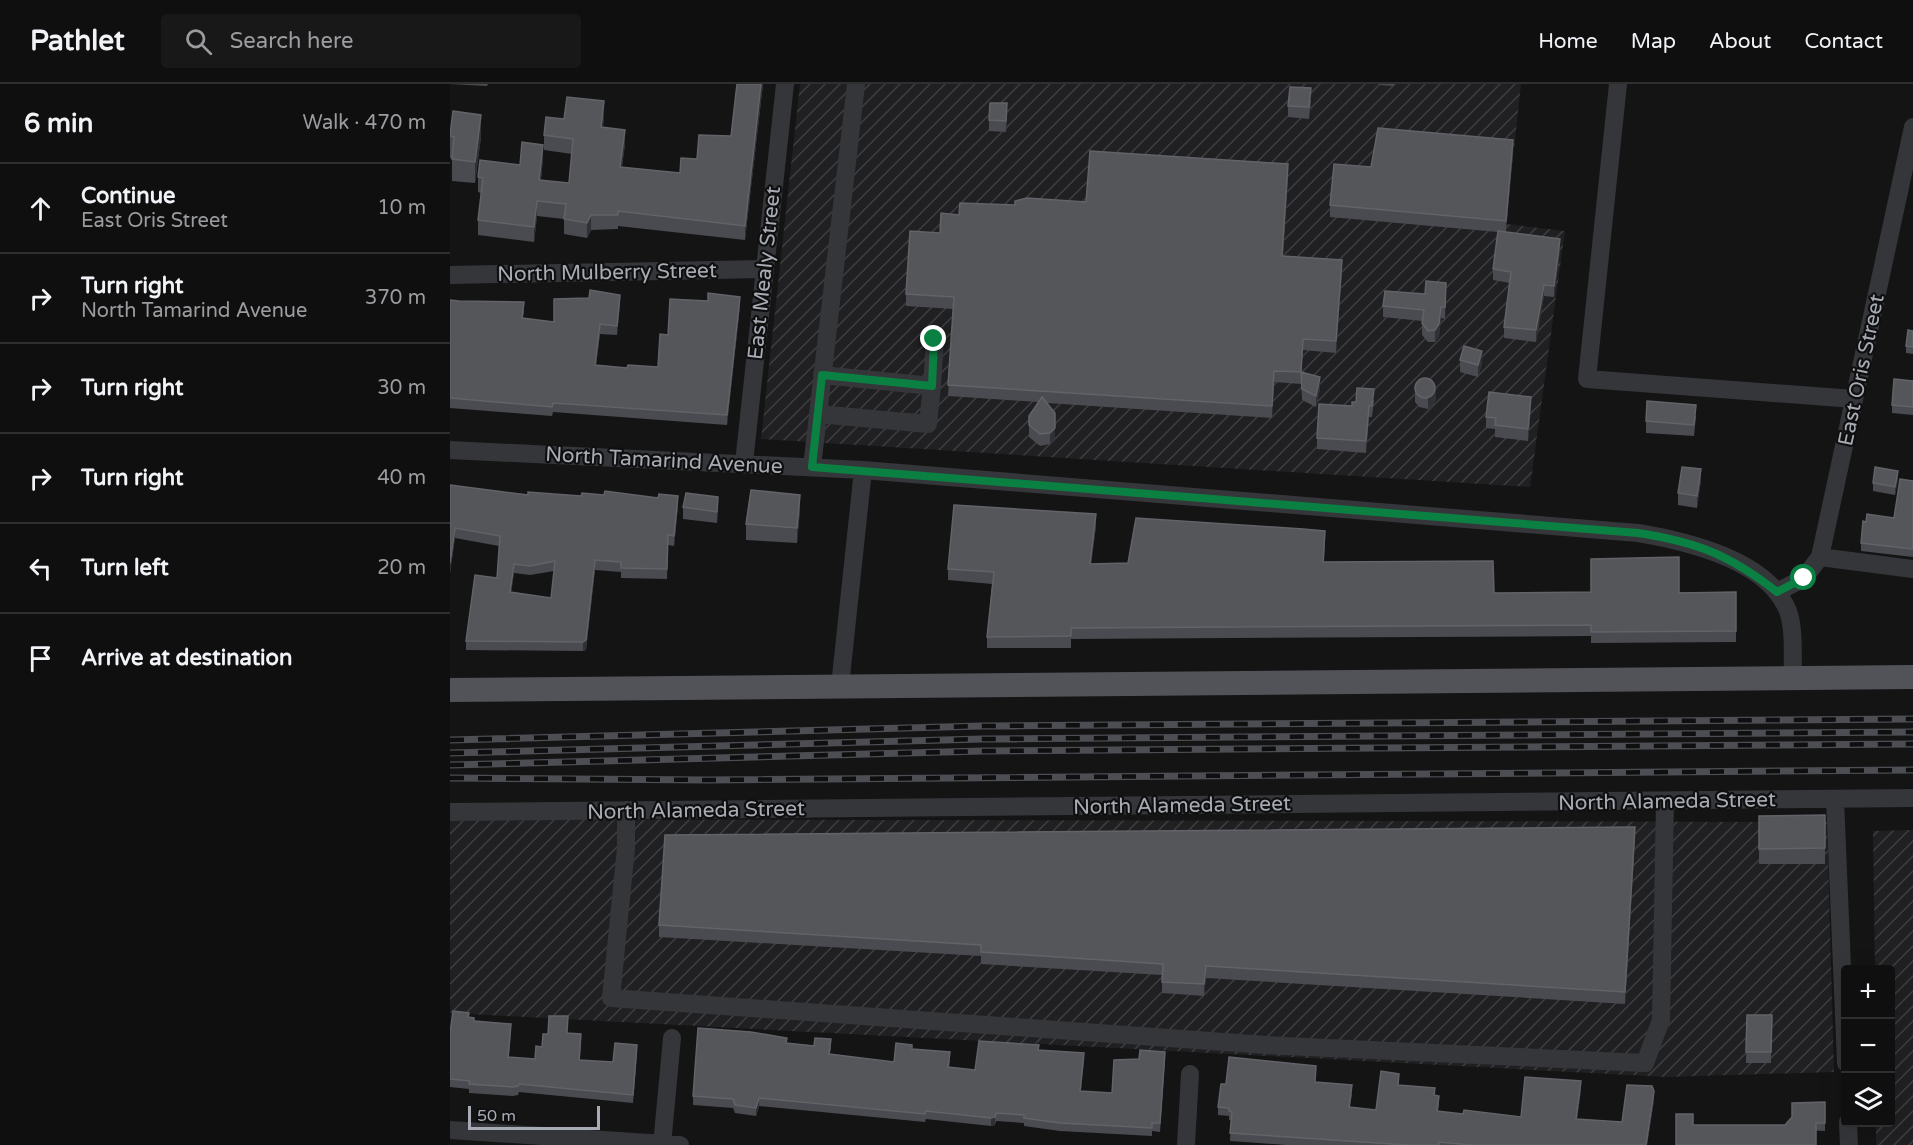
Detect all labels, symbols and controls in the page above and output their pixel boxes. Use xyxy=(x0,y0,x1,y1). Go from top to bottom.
search box xyxy=(161,14,581,68)
text: Pathlet xyxy=(30,24,125,58)
icon: search xyxy=(182,25,215,58)
text: Search here xyxy=(230,28,353,54)
text: Home xyxy=(1538,29,1598,54)
text: Map xyxy=(1631,29,1676,54)
text: About xyxy=(1709,29,1771,54)
text: Contact xyxy=(1804,29,1883,54)
text: 6 min xyxy=(24,108,93,139)
text: Walk · 470 m xyxy=(303,111,426,135)
text: Continue xyxy=(81,183,176,209)
street label: East Mealy Street xyxy=(743,185,786,361)
icon: ahead xyxy=(24,192,57,225)
text: 10 m xyxy=(377,196,426,220)
text: East Oris Street xyxy=(81,209,228,233)
street label: North Mulberry Street xyxy=(497,258,717,287)
text: Turn right xyxy=(81,273,183,299)
icon: right xyxy=(24,282,57,315)
text: 370 m xyxy=(365,286,426,310)
street label: East Oris Street xyxy=(1833,292,1890,448)
text: North Tamarind Avenue xyxy=(81,299,307,323)
route end xyxy=(920,325,946,351)
icon: right xyxy=(24,372,57,405)
text: Turn right xyxy=(81,375,183,401)
text: 30 m xyxy=(377,376,426,400)
street label: North Tamarind Avenue xyxy=(545,442,783,479)
icon: right xyxy=(24,462,57,495)
text: Turn right xyxy=(81,465,183,491)
text: 40 m xyxy=(377,466,426,490)
icon: left xyxy=(24,552,57,585)
text: Turn left xyxy=(81,555,169,581)
text: 20 m xyxy=(377,556,426,580)
route start xyxy=(1790,564,1816,590)
icon: arrive xyxy=(24,642,57,675)
text: Arrive at destination xyxy=(81,645,292,671)
street label: North Alameda Street xyxy=(1558,787,1776,816)
street label: North Alameda Street xyxy=(1073,791,1291,820)
street label: North Alameda Street xyxy=(587,796,805,825)
map controls xyxy=(1841,965,1895,1127)
button: + xyxy=(1841,965,1895,1019)
button: − xyxy=(1841,1019,1895,1073)
button: layers xyxy=(1841,1073,1895,1127)
scale bar xyxy=(468,1103,600,1130)
text: 50 m xyxy=(477,1106,516,1126)

